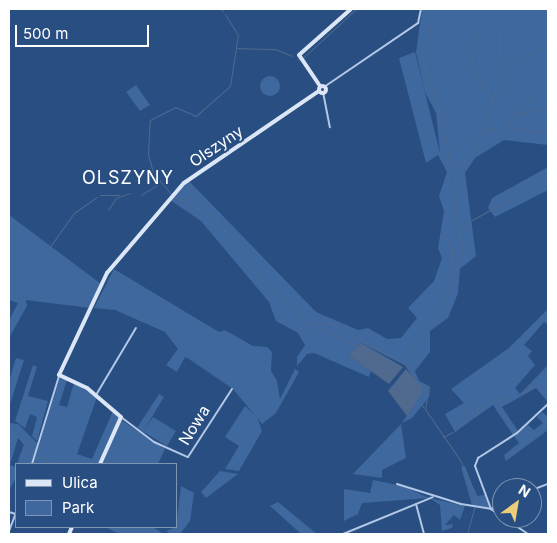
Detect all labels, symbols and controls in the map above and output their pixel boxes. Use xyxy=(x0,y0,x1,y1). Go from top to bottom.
scale bar xyxy=(18,15,151,47)
text: 500 m xyxy=(23,24,68,43)
street label: Olszyny xyxy=(186,121,246,171)
district label: OLSZYNY xyxy=(81,167,175,189)
street label: Nowa xyxy=(174,401,214,449)
legend xyxy=(15,463,178,528)
text: Ulica xyxy=(62,473,98,492)
north arrow xyxy=(492,478,542,528)
text: N xyxy=(516,481,534,501)
text: Park xyxy=(62,498,94,517)

